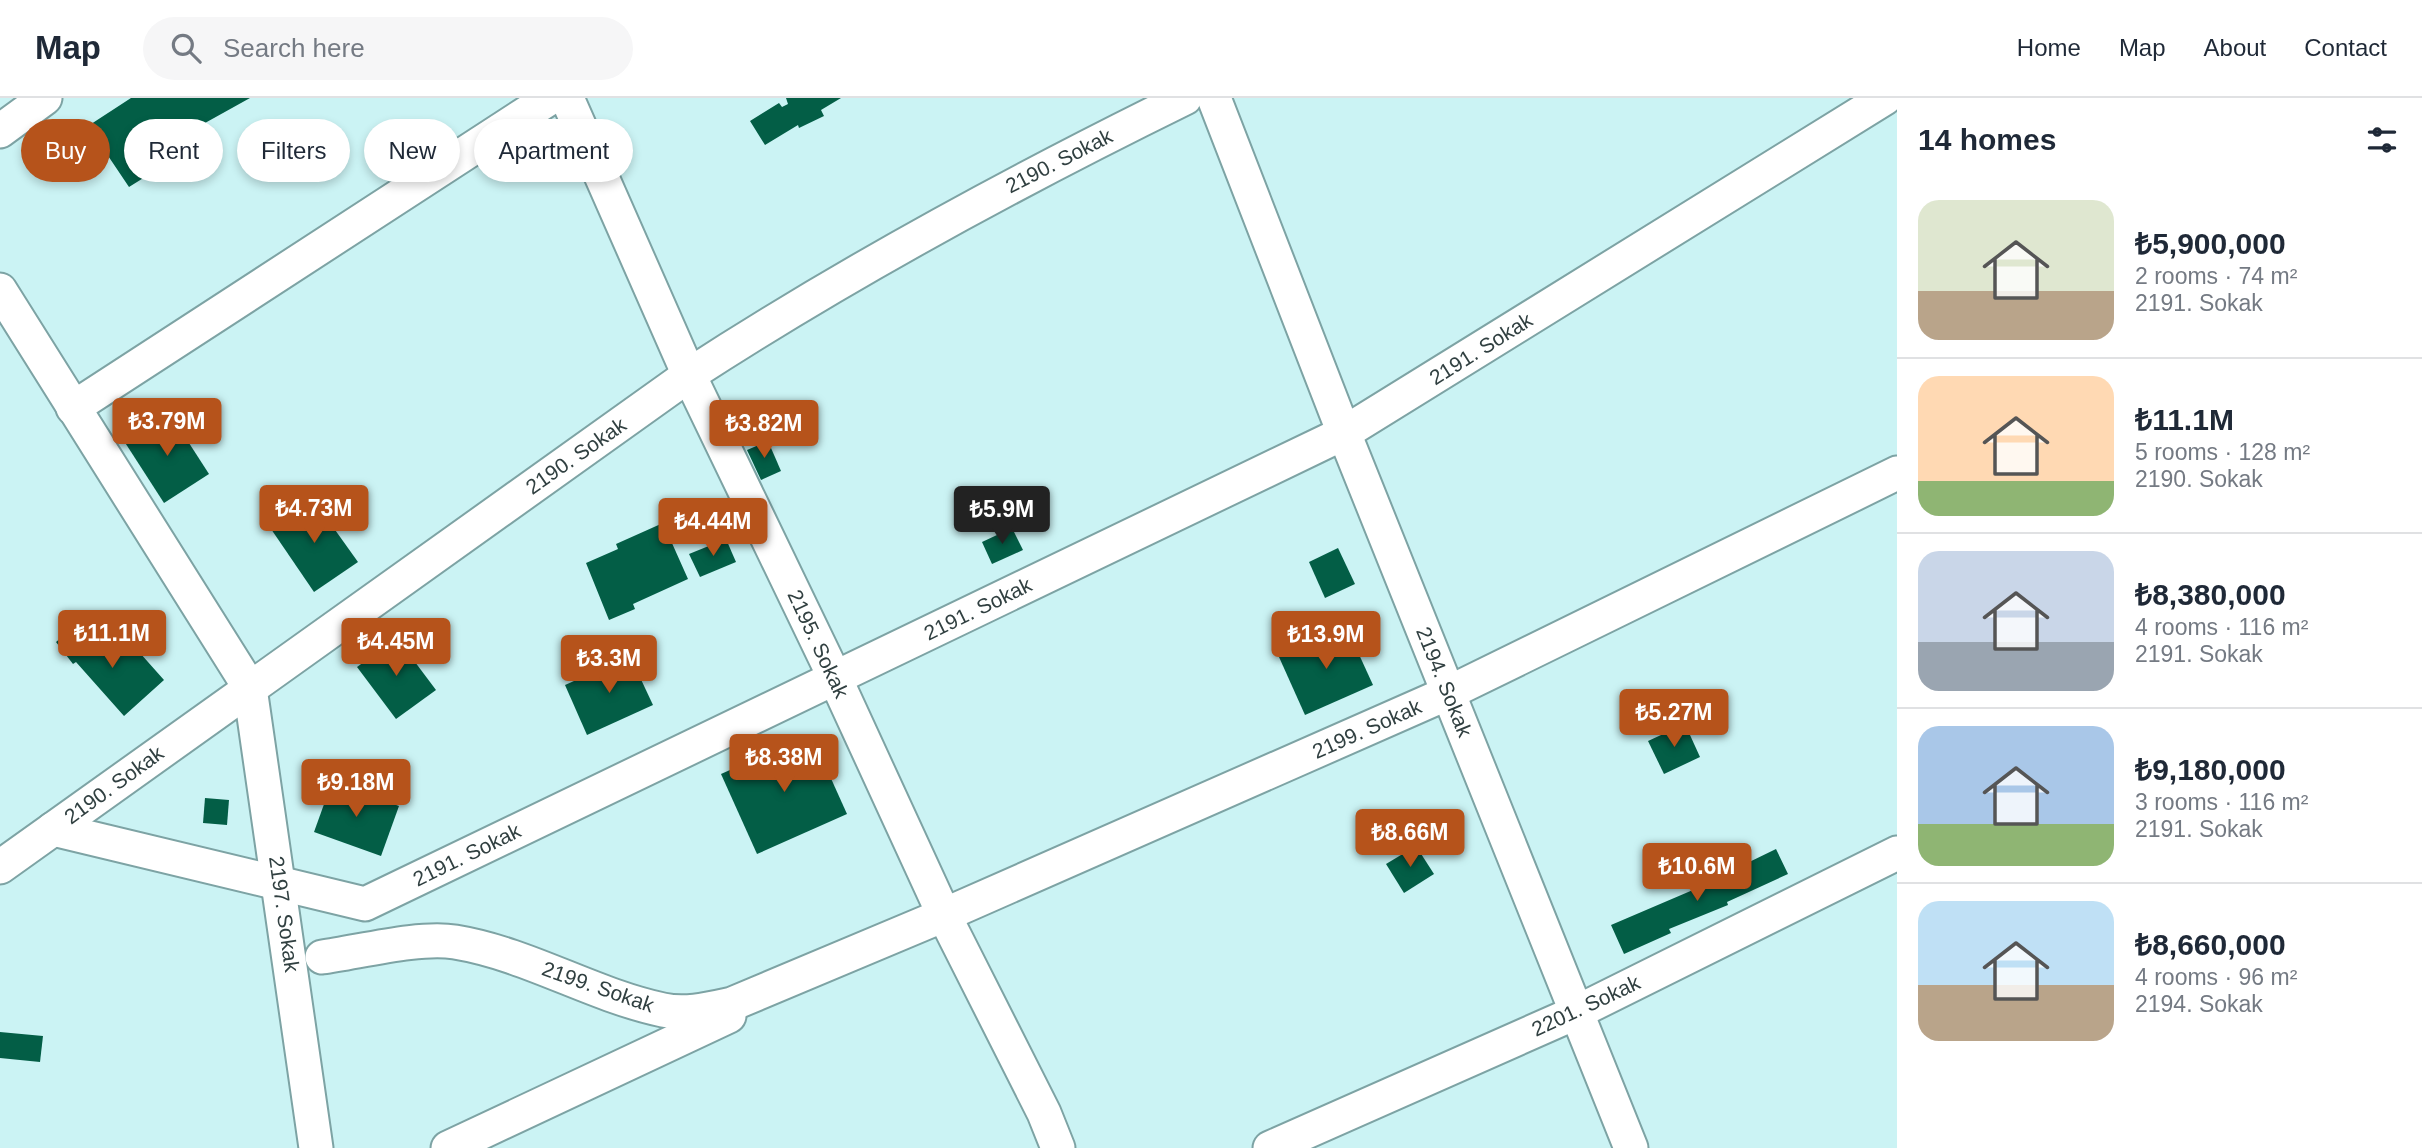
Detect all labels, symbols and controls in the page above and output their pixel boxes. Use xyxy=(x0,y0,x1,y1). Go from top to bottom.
search box xyxy=(143,17,633,80)
text: Map xyxy=(35,29,101,66)
icon: search xyxy=(167,29,205,67)
text: Search here xyxy=(223,33,365,63)
text: Home xyxy=(2017,34,2081,61)
text: Map xyxy=(2119,34,2166,61)
text: About xyxy=(2204,34,2266,61)
text: Contact xyxy=(2304,34,2387,61)
chip: Buy xyxy=(21,119,110,182)
chip: Rent xyxy=(124,119,223,182)
chip: Filters xyxy=(237,119,350,182)
chip: New xyxy=(364,119,460,182)
chip: Apartment xyxy=(474,119,633,182)
icon: filters xyxy=(2363,121,2401,159)
text: 14 homes xyxy=(1918,123,2056,156)
street label: 2190. Sokak xyxy=(1002,124,1116,197)
text: ₺5,900,000 xyxy=(2135,227,2286,260)
icon: home xyxy=(1974,228,2058,312)
text: 2 rooms · 74 m² xyxy=(2135,263,2297,289)
text: 2191. Sokak xyxy=(2135,290,2263,316)
street label: 2191. Sokak xyxy=(1425,308,1537,389)
pin: ₺3.79M xyxy=(110,398,224,458)
pin: ₺3.82M xyxy=(707,400,821,460)
text: ₺11.1M xyxy=(2135,403,2234,436)
icon: home xyxy=(1974,404,2058,488)
text: ₺3.79M xyxy=(128,408,206,434)
text: ₺3.82M xyxy=(725,410,803,436)
street label: 2190. Sokak xyxy=(521,412,631,498)
text: 5 rooms · 128 m² xyxy=(2135,439,2310,465)
text: 2190. Sokak xyxy=(2135,466,2263,492)
pin: ₺4.73M xyxy=(257,486,371,545)
pin: ₺5.9M xyxy=(953,486,1051,546)
text: ₺4.73M xyxy=(275,495,353,521)
text: ₺5.9M xyxy=(970,496,1034,522)
pin: ₺4.44M xyxy=(656,498,770,558)
text: ₺4.44M xyxy=(674,508,752,534)
street label: 2191. Sokak xyxy=(920,572,1036,644)
text: ₺8,380,000 xyxy=(2135,578,2286,611)
icon: home xyxy=(1974,579,2058,663)
street label: 2195. Sokak xyxy=(783,586,854,702)
pin: ₺11.1M xyxy=(55,610,169,670)
pin: ₺13.9M xyxy=(1269,612,1383,671)
text: 4 rooms · 116 m² xyxy=(2135,614,2308,640)
pin: ₺4.45M xyxy=(339,618,453,678)
text: ₺11.1M xyxy=(74,620,150,646)
text: ₺13.9M xyxy=(1287,621,1365,647)
street label: 2194. Sokak xyxy=(1412,623,1477,741)
text: ₺4.45M xyxy=(357,628,435,654)
pin: ₺3.3M xyxy=(560,636,658,695)
text: 2191. Sokak xyxy=(2135,641,2263,667)
text: ₺3.3M xyxy=(577,645,641,671)
pin: ₺5.27M xyxy=(1617,690,1731,749)
street label: 2199. Sokak xyxy=(1309,694,1425,763)
text: ₺5.27M xyxy=(1635,699,1713,725)
pin: ₺8.38M xyxy=(727,734,841,794)
street label: 2190. Sokak xyxy=(60,741,168,828)
text: ₺8.38M xyxy=(745,744,823,770)
text: ₺9,180,000 xyxy=(2135,753,2286,786)
icon: home xyxy=(1974,754,2058,838)
pin: ₺9.18M xyxy=(299,760,413,819)
text: ₺9.18M xyxy=(317,769,395,795)
text: 3 rooms · 116 m² xyxy=(2135,789,2308,815)
pin: ₺8.66M xyxy=(1353,810,1467,869)
text: 2191. Sokak xyxy=(2135,816,2263,842)
street label: 2191. Sokak xyxy=(409,818,525,890)
text: ₺8.66M xyxy=(1371,819,1449,845)
pin: ₺10.6M xyxy=(1640,844,1754,903)
text: ₺10.6M xyxy=(1658,853,1736,879)
street label: 2197. Sokak xyxy=(265,855,304,974)
text: ₺8,660,000 xyxy=(2135,928,2286,961)
icon: home xyxy=(1974,929,2058,1013)
street label: 2199. Sokak xyxy=(539,957,658,1017)
text: 4 rooms · 96 m² xyxy=(2135,964,2297,990)
street label: 2201. Sokak xyxy=(1528,970,1644,1041)
text: 2194. Sokak xyxy=(2135,991,2263,1017)

